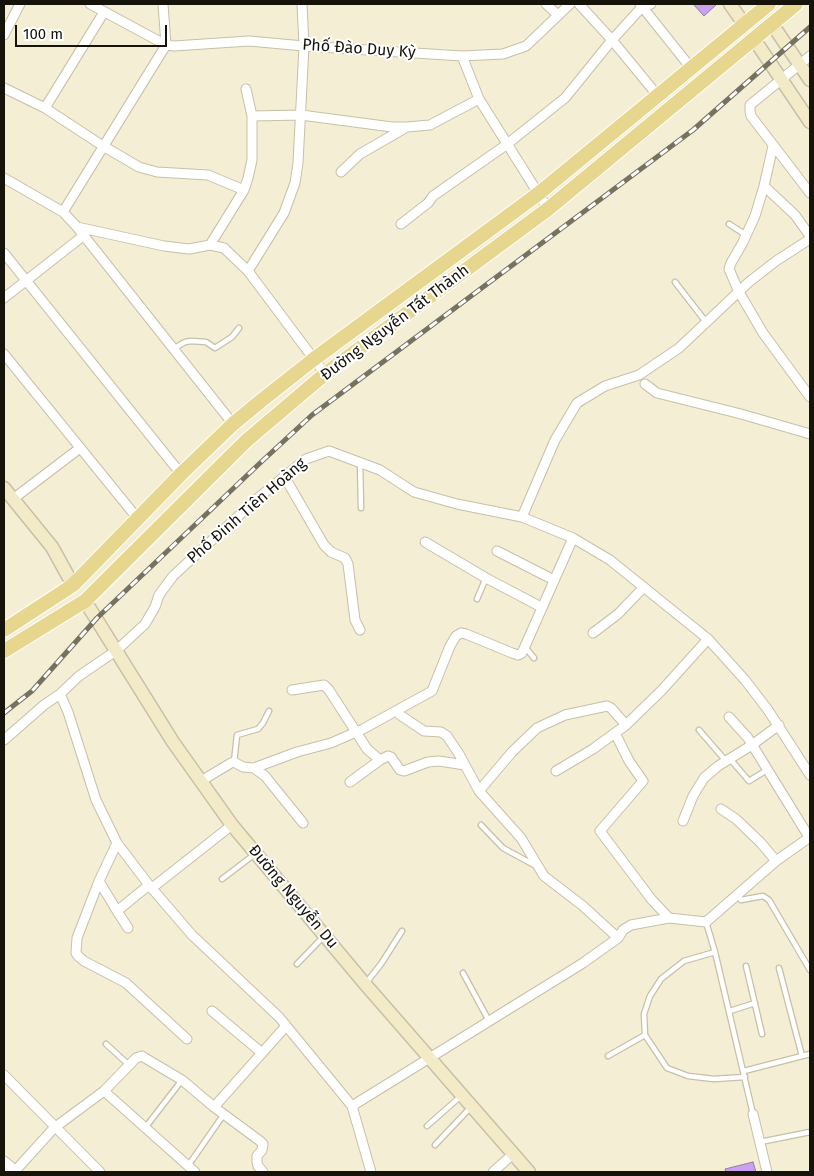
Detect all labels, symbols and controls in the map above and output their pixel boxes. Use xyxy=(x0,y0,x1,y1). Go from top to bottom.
scale bar xyxy=(18,15,170,47)
text: 100 m xyxy=(23,25,63,43)
street label: Phố Đào Duy Kỳ xyxy=(302,35,416,63)
street label: Đường Nguyễn Tất Thành xyxy=(317,261,473,385)
street label: Phố Đinh Tiên Hoàng xyxy=(184,454,310,568)
street label: Đường Nguyễn Du xyxy=(244,841,342,953)

